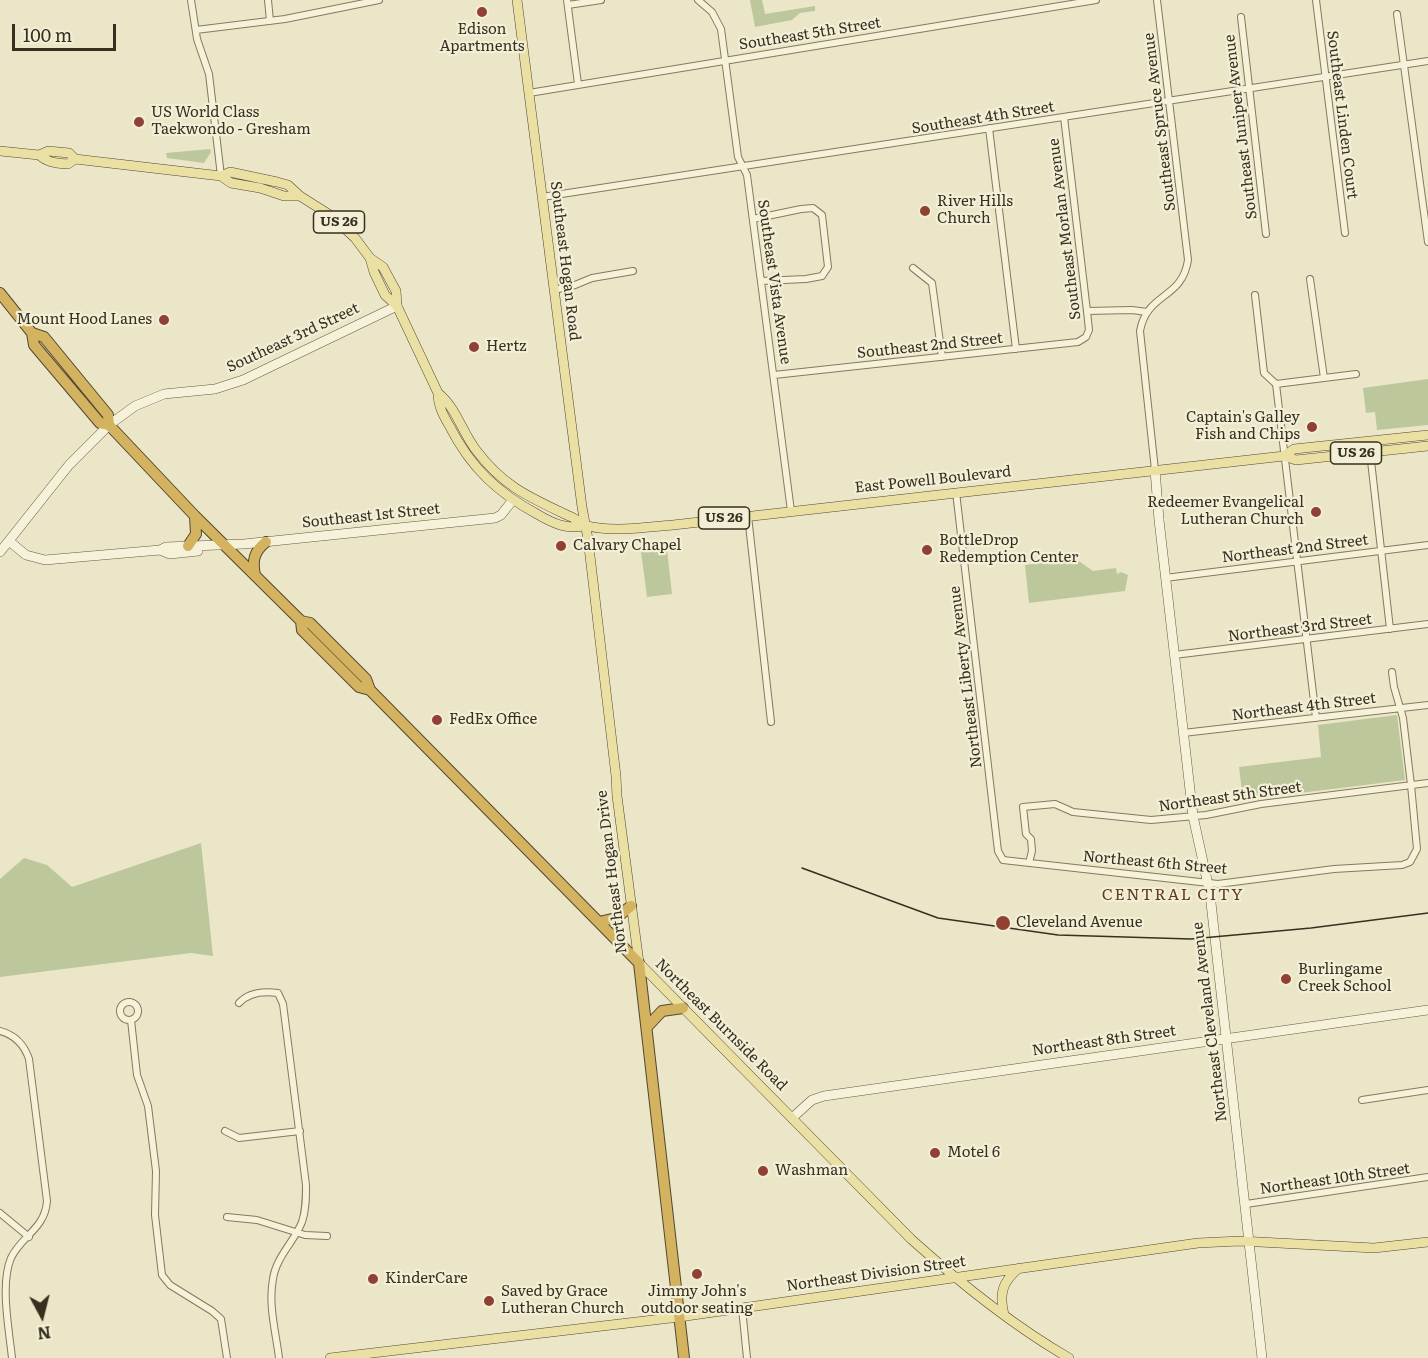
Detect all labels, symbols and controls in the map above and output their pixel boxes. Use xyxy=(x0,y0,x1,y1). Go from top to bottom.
marker: Edison Apartments xyxy=(475,5,489,19)
scale bar xyxy=(15,12,118,50)
street label: Southeast 5th Street xyxy=(738,14,882,54)
text: 100 m xyxy=(23,21,72,48)
place label: Edison Apartments xyxy=(440,21,524,56)
street label: Southeast Linden Court xyxy=(1323,30,1361,200)
street label: Southeast Spruce Avenue xyxy=(1140,32,1180,212)
street label: Southeast Juniper Avenue xyxy=(1221,34,1261,220)
street label: Southeast 4th Street xyxy=(910,98,1056,138)
place label: US World Class Taekwondo - Gresham xyxy=(151,104,311,139)
marker: US World Class Taekwondo - Gresham xyxy=(132,115,146,129)
street label: Southeast Morlan Avenue xyxy=(1045,137,1085,321)
street label: Southeast Hogan Road xyxy=(546,180,584,342)
place label: River Hills Church xyxy=(937,193,1013,228)
street label: Southeast Vista Avenue xyxy=(754,198,794,366)
marker: River Hills Church xyxy=(918,204,932,218)
road number: US 26 xyxy=(314,211,364,233)
street label: Southeast 3rd Street xyxy=(224,299,362,377)
place label: Mount Hood Lanes xyxy=(17,311,152,329)
marker: Mount Hood Lanes xyxy=(157,313,171,327)
street label: Southeast 2nd Street xyxy=(856,329,1004,363)
place label: Hertz xyxy=(486,338,526,356)
marker: Hertz xyxy=(467,340,481,354)
place label: Captain's Galley Fish and Chips xyxy=(1186,409,1300,444)
marker: Captain's Galley Fish and Chips xyxy=(1305,420,1319,434)
road number: US 26 xyxy=(1330,442,1382,464)
street label: East Powell Boulevard xyxy=(854,463,1012,497)
place label: Redeemer Evangelical Lutheran Church xyxy=(1147,494,1304,529)
street label: Southeast 1st Street xyxy=(301,500,441,532)
marker: Redeemer Evangelical Lutheran Church xyxy=(1309,505,1323,519)
road number: US 26 xyxy=(698,507,750,529)
street label: Northeast 2nd Street xyxy=(1221,531,1369,567)
place label: BottleDrop Redemption Center xyxy=(939,532,1078,567)
place label: Calvary Chapel xyxy=(573,537,681,555)
marker: Calvary Chapel xyxy=(554,539,568,553)
marker: BottleDrop Redemption Center xyxy=(920,543,934,557)
street label: Northeast Liberty Avenue xyxy=(946,585,986,769)
street label: Northeast 3rd Street xyxy=(1227,610,1373,646)
street label: Northeast 4th Street xyxy=(1231,689,1377,725)
place label: FedEx Office xyxy=(449,711,537,729)
marker: FedEx Office xyxy=(430,713,444,727)
street label: Northeast 5th Street xyxy=(1157,778,1303,816)
street label: Northeast Hogan Drive xyxy=(593,789,631,955)
street label: Northeast 6th Street xyxy=(1082,848,1228,878)
district label: CENTRAL CITY xyxy=(1102,885,1244,905)
marker: Cleveland Avenue xyxy=(994,914,1012,932)
place label: Cleveland Avenue xyxy=(1016,914,1142,932)
street label: Northeast Cleveland Avenue xyxy=(1189,921,1231,1123)
street label: Northeast Burnside Road xyxy=(651,955,791,1095)
place label: Burlingame Creek School xyxy=(1298,961,1391,996)
marker: Burlingame Creek School xyxy=(1279,972,1293,986)
street label: Northeast 8th Street xyxy=(1031,1022,1177,1060)
place label: Motel 6 xyxy=(947,1144,1000,1162)
marker: Motel 6 xyxy=(928,1146,942,1160)
street label: Northeast 10th Street xyxy=(1259,1160,1411,1198)
place label: Washman xyxy=(775,1162,848,1180)
marker: Washman xyxy=(756,1164,770,1178)
street label: Northeast Division Street xyxy=(785,1252,967,1296)
marker: Jimmy John's outdoor seating xyxy=(690,1267,704,1281)
place label: KinderCare xyxy=(385,1270,468,1288)
marker: KinderCare xyxy=(366,1272,380,1286)
place label: Saved by Grace Lutheran Church xyxy=(501,1283,624,1318)
place label: Jimmy John's outdoor seating xyxy=(641,1283,753,1318)
north arrow xyxy=(12,1286,72,1346)
marker: Saved by Grace Lutheran Church xyxy=(482,1294,496,1308)
text: N xyxy=(36,1321,52,1347)

